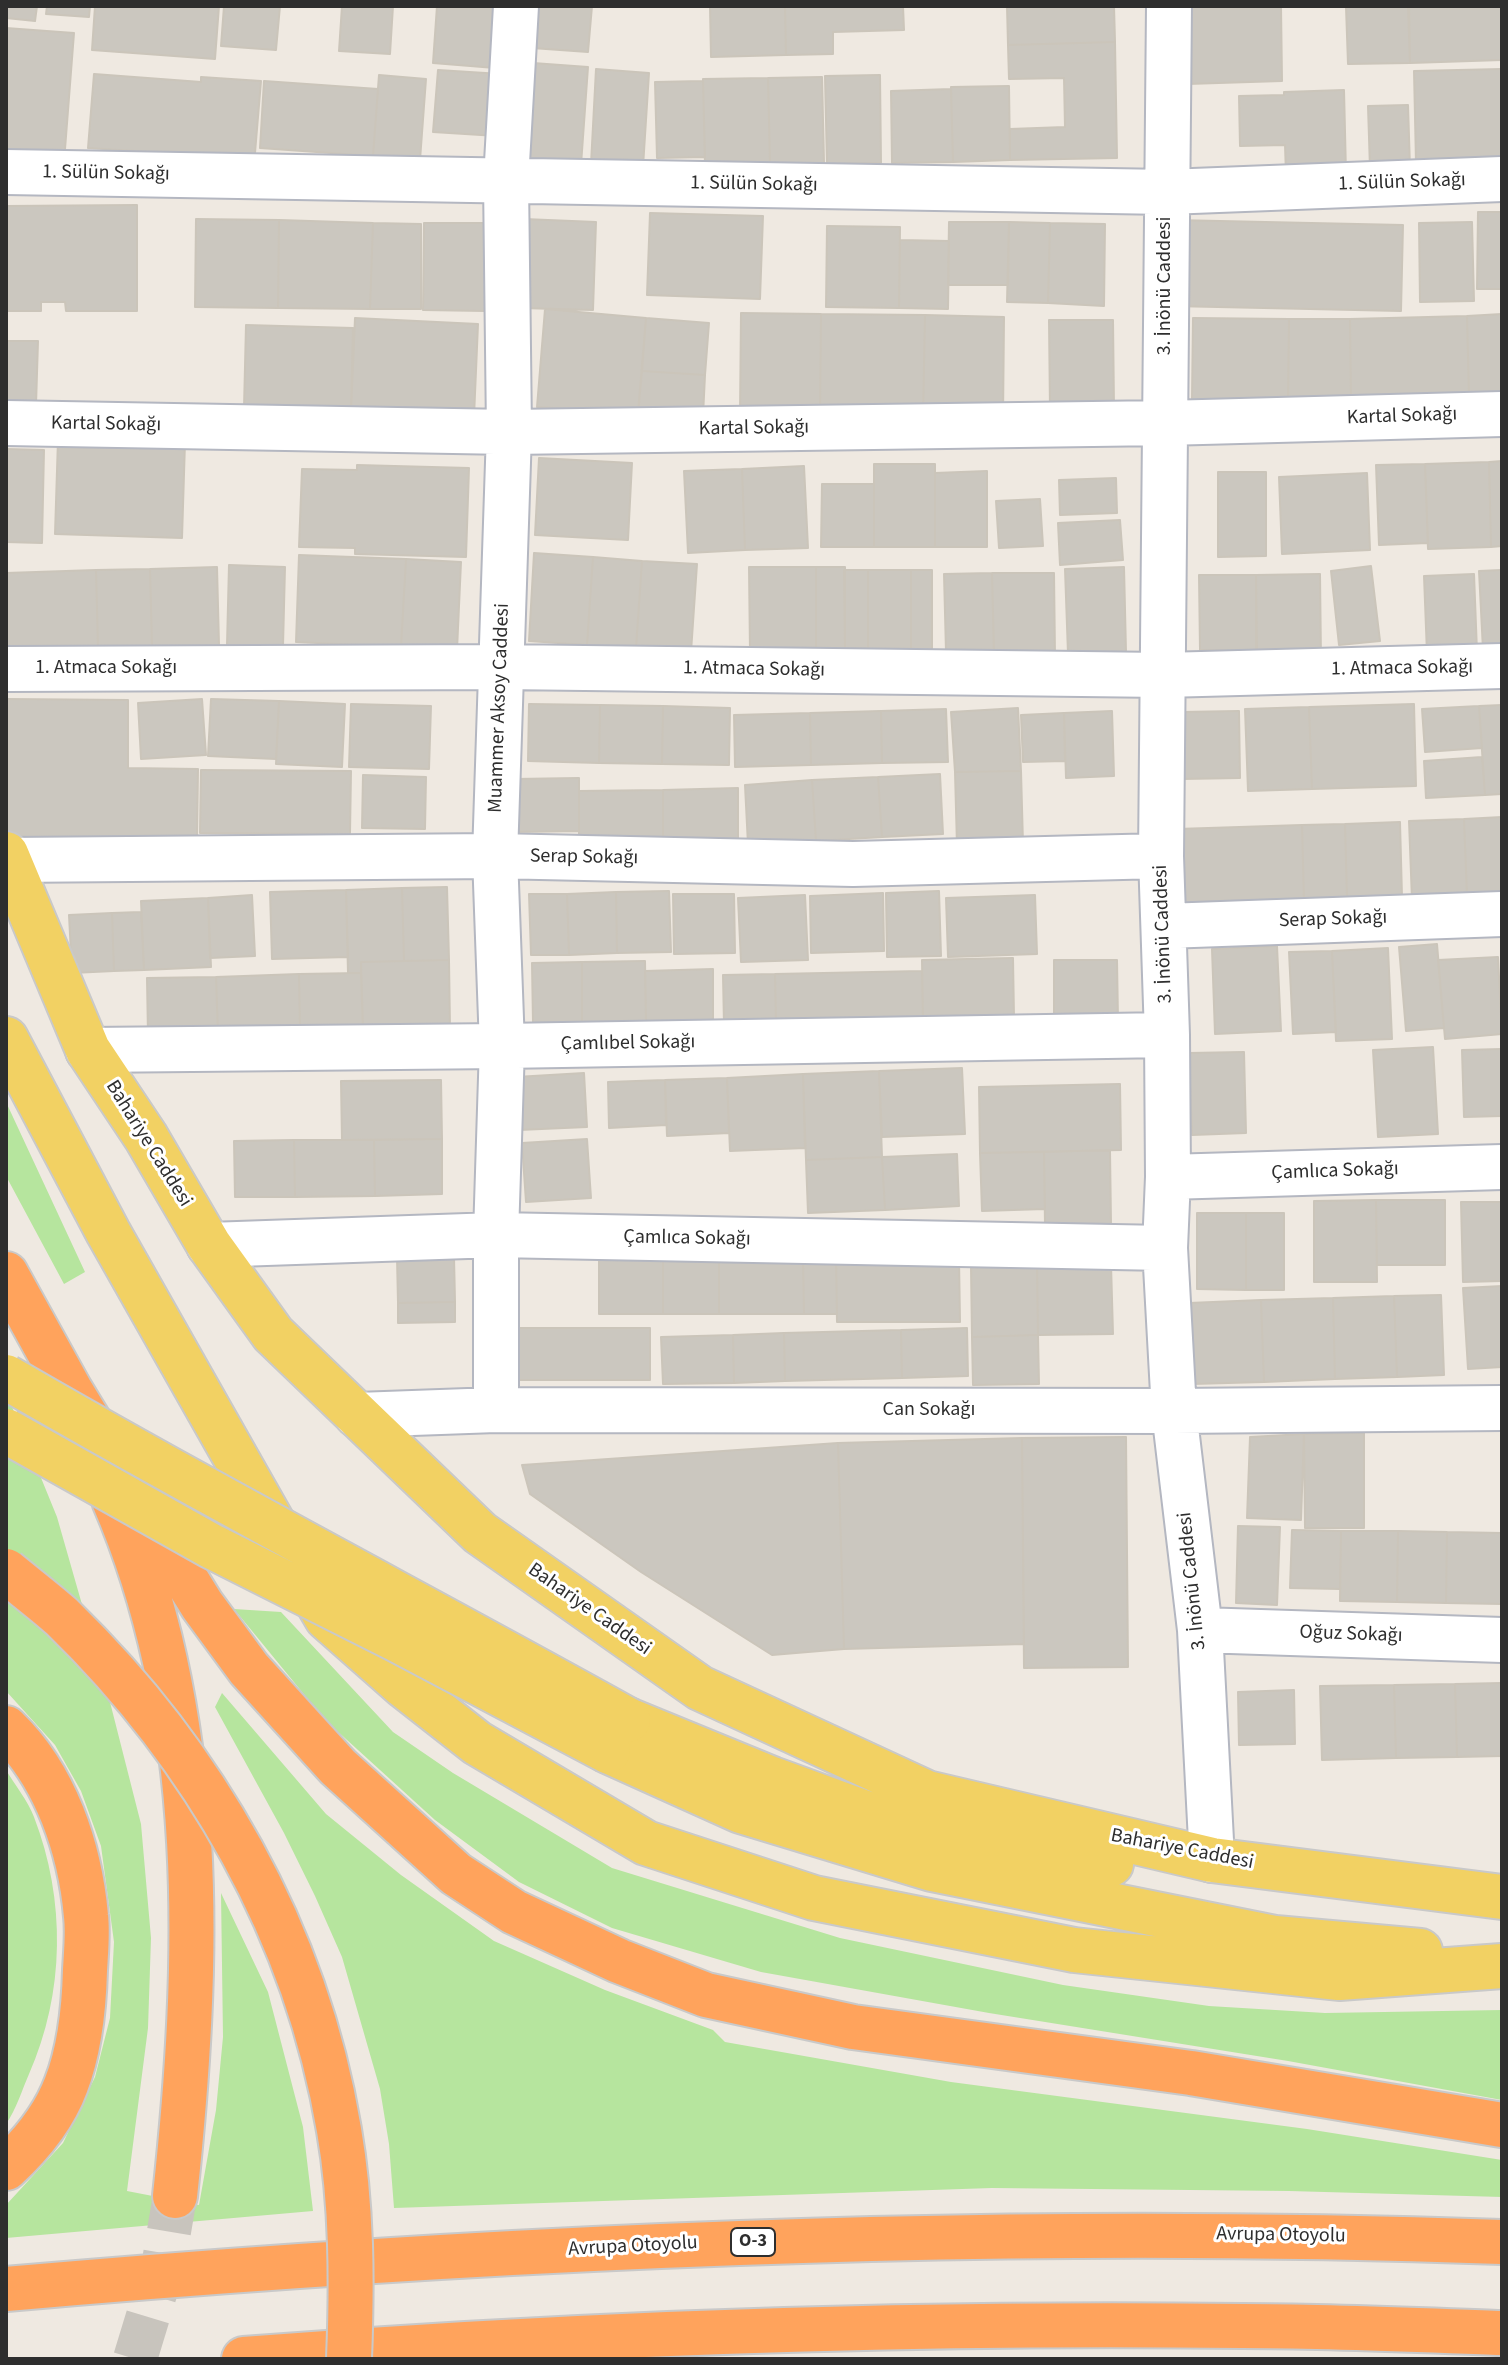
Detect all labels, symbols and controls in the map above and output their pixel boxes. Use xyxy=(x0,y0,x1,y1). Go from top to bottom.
street label: 1. Sülün Sokağı xyxy=(42,161,170,187)
street label: 1. Sülün Sokağı xyxy=(1338,169,1466,197)
street label: 1. Sülün Sokağı xyxy=(690,172,818,198)
street label: 3. İnönü Caddesi xyxy=(1154,217,1178,355)
street label: Kartal Sokağı xyxy=(1346,403,1458,431)
street label: Kartal Sokağı xyxy=(51,412,161,438)
street label: Kartal Sokağı xyxy=(699,416,809,442)
street label: Muammer Aksoy Caddesi xyxy=(484,603,516,813)
street label: 1. Atmaca Sokağı xyxy=(1331,656,1473,682)
street label: 1. Atmaca Sokağı xyxy=(35,657,177,681)
street label: 1. Atmaca Sokağı xyxy=(683,657,825,683)
street label: Serap Sokağı xyxy=(530,845,638,871)
street label: 3. İnönü Caddesi xyxy=(1150,864,1178,1004)
street label: Serap Sokağı xyxy=(1278,906,1388,934)
street label: Çamlıbel Sokağı xyxy=(561,1031,695,1057)
street label: Bahariye Caddesi xyxy=(99,1076,197,1212)
street label: Çamlıca Sokağı xyxy=(1271,1158,1399,1186)
street label: Çamlıca Sokağı xyxy=(623,1226,751,1252)
street label: Can Sokağı xyxy=(883,1399,975,1423)
street label: 3. İnönü Caddesi xyxy=(1174,1511,1212,1651)
street label: Bahariye Caddesi xyxy=(523,1559,655,1661)
street label: Oğuz Sokağı xyxy=(1299,1621,1403,1649)
street label: Bahariye Caddesi xyxy=(1109,1824,1255,1876)
street label: Avrupa Otoyolu xyxy=(1216,2223,1346,2249)
road number: O-3 xyxy=(731,2228,775,2256)
street label: Avrupa Otoyolu xyxy=(568,2232,698,2262)

